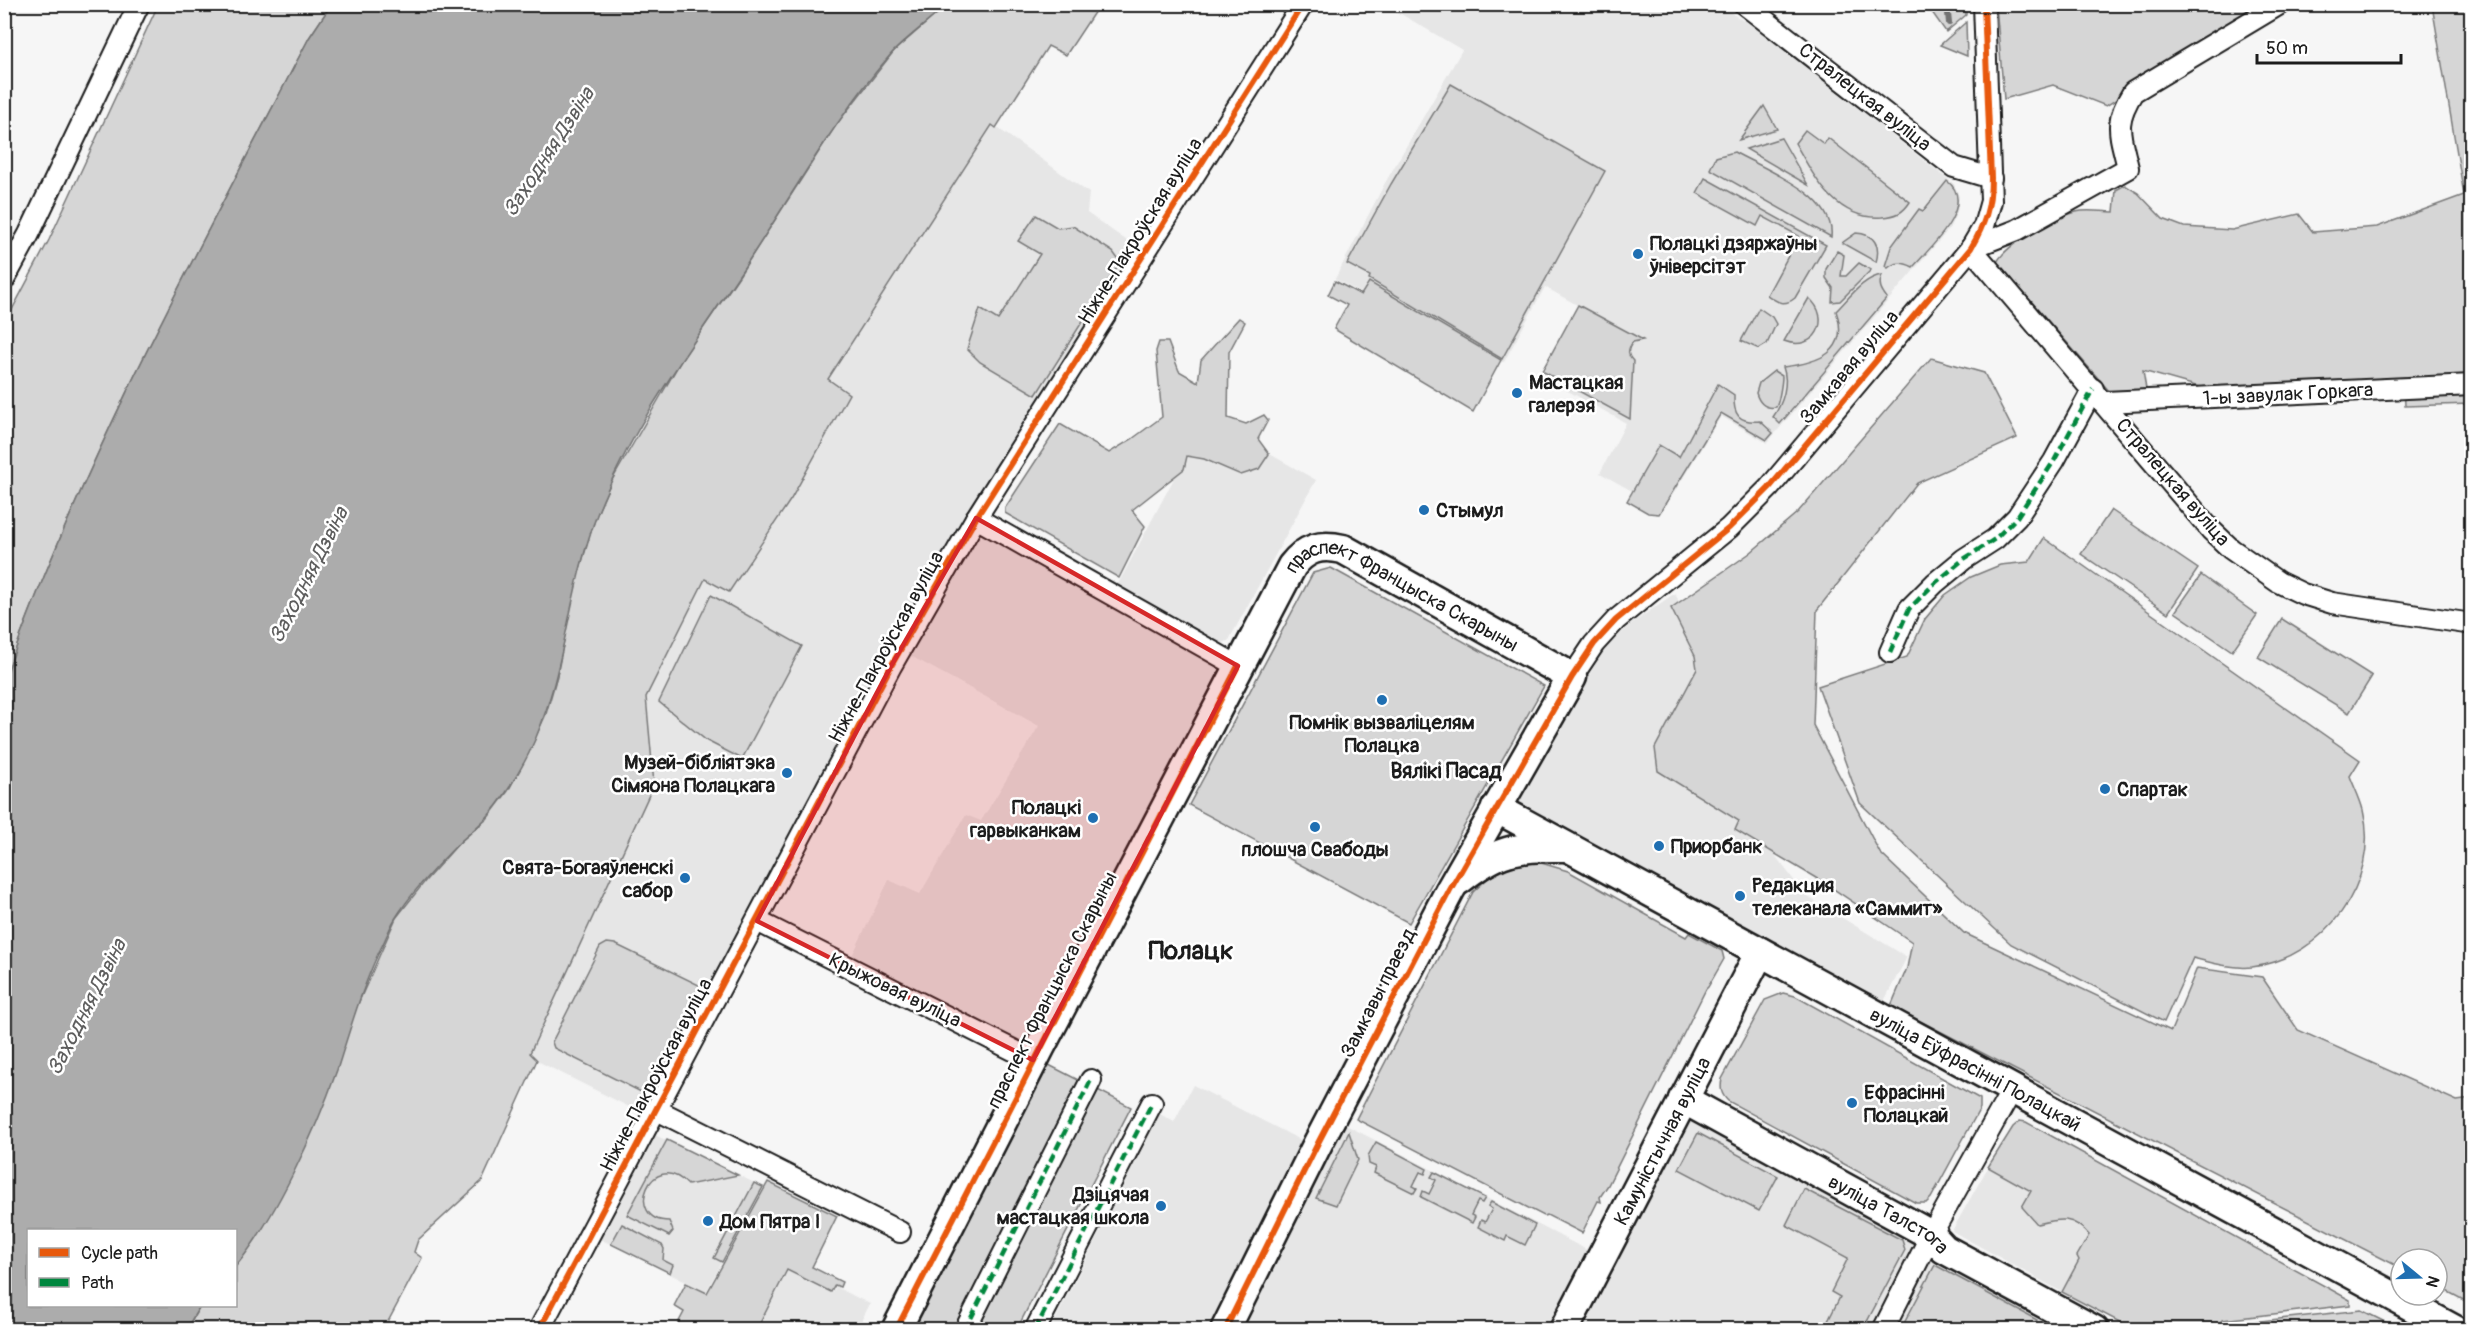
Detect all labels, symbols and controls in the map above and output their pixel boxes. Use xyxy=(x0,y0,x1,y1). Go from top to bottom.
scale bar xyxy=(2257,27,2401,65)
street label: Стралецкая вуліца xyxy=(1794,37,1936,157)
text: 50 m xyxy=(2266,37,2308,60)
water label: Заходняя Дзвіна xyxy=(497,81,601,222)
street label: Ніжне-Пакроўская вуліца xyxy=(1072,133,1208,329)
place label: Полацкі дзяржаўны ўніверсітэт xyxy=(1649,231,1817,279)
marker: Полацкі дзяржаўны ўніверсітэт xyxy=(1631,247,1645,261)
street label: Замкавая вуліца xyxy=(1794,305,1904,429)
place label: Мастацкая галерэя xyxy=(1528,370,1623,418)
street label: 1-ы завулак Горкага xyxy=(2202,377,2374,411)
marker: Мастацкая галерэя xyxy=(1510,386,1524,400)
street label: Стралецкая вуліца xyxy=(2111,413,2235,551)
place label: Стымул xyxy=(1436,498,1503,523)
water label: Заходняя Дзвіна xyxy=(263,502,355,647)
marker: Стымул xyxy=(1417,503,1431,517)
street label: праспект Францыска Скарыны xyxy=(1278,534,1523,657)
street label: Ніжне-Пакроўская вуліца xyxy=(823,547,949,747)
marker: Помнік вызваліцелям Полацка xyxy=(1375,693,1389,707)
place label: Помнік вызваліцелям Полацка xyxy=(1289,710,1475,758)
place label: Музей-бібліятэка Сімяона Полацкага xyxy=(611,750,775,798)
district label: Вялікі Пасад xyxy=(1390,758,1502,785)
marker: Музей-бібліятэка Сімяона Полацкага xyxy=(780,766,794,780)
place label: Спартак xyxy=(2117,777,2188,802)
marker: Спартак xyxy=(2098,782,2112,796)
place label: Полацкі гарвыканкам xyxy=(969,795,1081,843)
marker: Полацкі гарвыканкам xyxy=(1086,811,1100,825)
marker: плошча Свабоды xyxy=(1308,820,1322,834)
place label: Приорбанк xyxy=(1671,834,1763,859)
place label: плошча Свабоды xyxy=(1241,837,1389,862)
marker: Приорбанк xyxy=(1652,839,1666,853)
place label: Свята-Богаяўленскі сабор xyxy=(502,855,674,903)
street label: праспект Францыска Скарыны xyxy=(981,867,1123,1113)
marker: Свята-Богаяўленскі сабор xyxy=(678,871,692,885)
place label: Редакция телеканала «Саммит» xyxy=(1752,873,1943,921)
marker: Редакция телеканала «Саммит» xyxy=(1733,889,1747,903)
street label: Замкавы праезд xyxy=(1335,924,1421,1062)
water label: Заходняя Дзвіна xyxy=(41,934,133,1079)
district label: Полацк xyxy=(1148,935,1234,967)
street label: Крыжовая вуліца xyxy=(825,947,965,1033)
street label: Ніжне-Пакроўская вуліца xyxy=(594,974,718,1176)
street label: вуліца Еўфрасінні Полацкай xyxy=(1866,1001,2085,1137)
street label: Камуністычная вуліца xyxy=(1608,1052,1716,1229)
place label: Ефрасінні Полацкай xyxy=(1864,1080,1948,1128)
marker: Ефрасінні Полацкай xyxy=(1845,1096,1859,1110)
street label: вуліца Талстога xyxy=(1824,1169,1955,1259)
place label: Дзіцячая мастацкая школа xyxy=(997,1182,1149,1230)
marker: Дзіцячая мастацкая школа xyxy=(1154,1199,1168,1213)
place label: Дом Пятра І xyxy=(719,1209,820,1234)
marker: Дом Пятра І xyxy=(701,1214,715,1228)
legend xyxy=(27,1229,237,1307)
text: Cycle path xyxy=(81,1242,158,1265)
north arrow xyxy=(2389,1247,2449,1307)
text: Path xyxy=(81,1272,114,1295)
text: N xyxy=(2421,1273,2443,1290)

